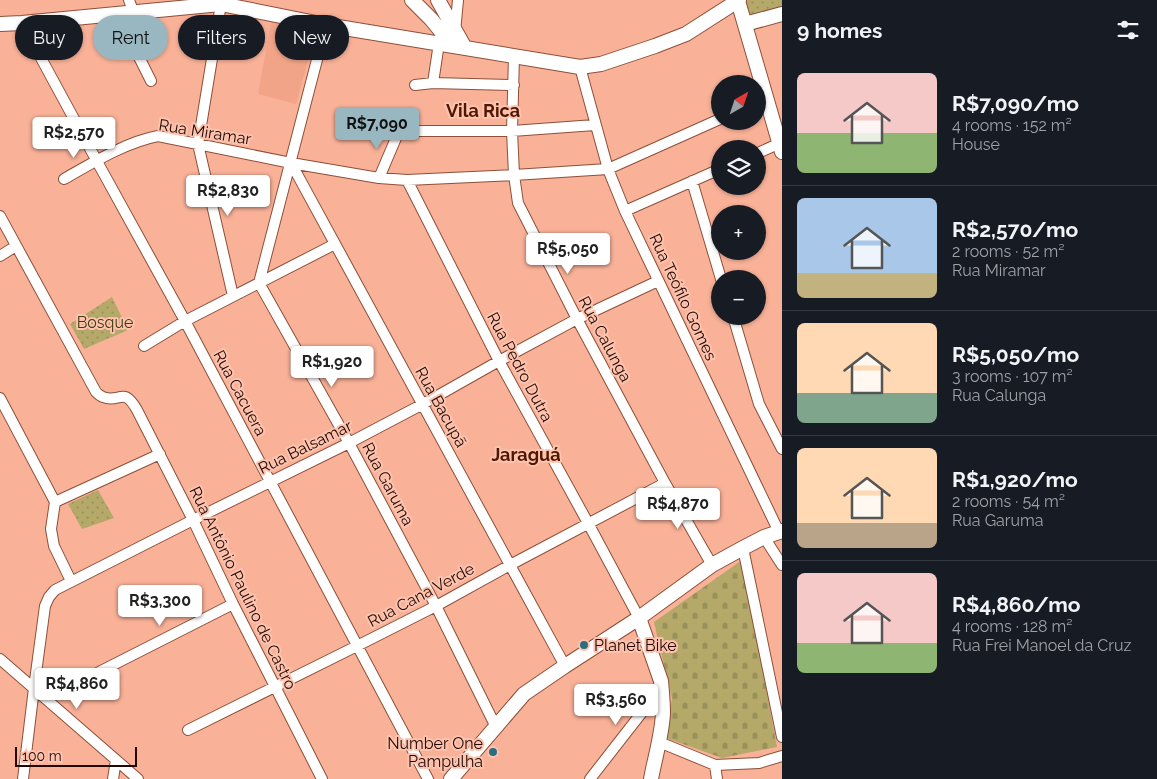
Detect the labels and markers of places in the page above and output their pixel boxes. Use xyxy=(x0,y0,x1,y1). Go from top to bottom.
pin: R$7,090 xyxy=(331,108,423,150)
pin: R$2,570 xyxy=(28,116,120,159)
pin: R$2,830 xyxy=(182,174,274,217)
pin: R$5,050 xyxy=(522,232,614,275)
pin: R$1,920 xyxy=(286,346,378,388)
pin: R$4,870 xyxy=(632,488,724,530)
pin: R$3,300 xyxy=(114,584,206,627)
place label: Planet Bike xyxy=(594,636,677,655)
marker: Planet Bike xyxy=(578,639,590,651)
pin: R$4,860 xyxy=(31,668,123,710)
pin: R$3,560 xyxy=(570,684,662,726)
place label: Number One Pampulha xyxy=(387,734,483,771)
marker: Number One Pampulha xyxy=(487,746,499,758)

